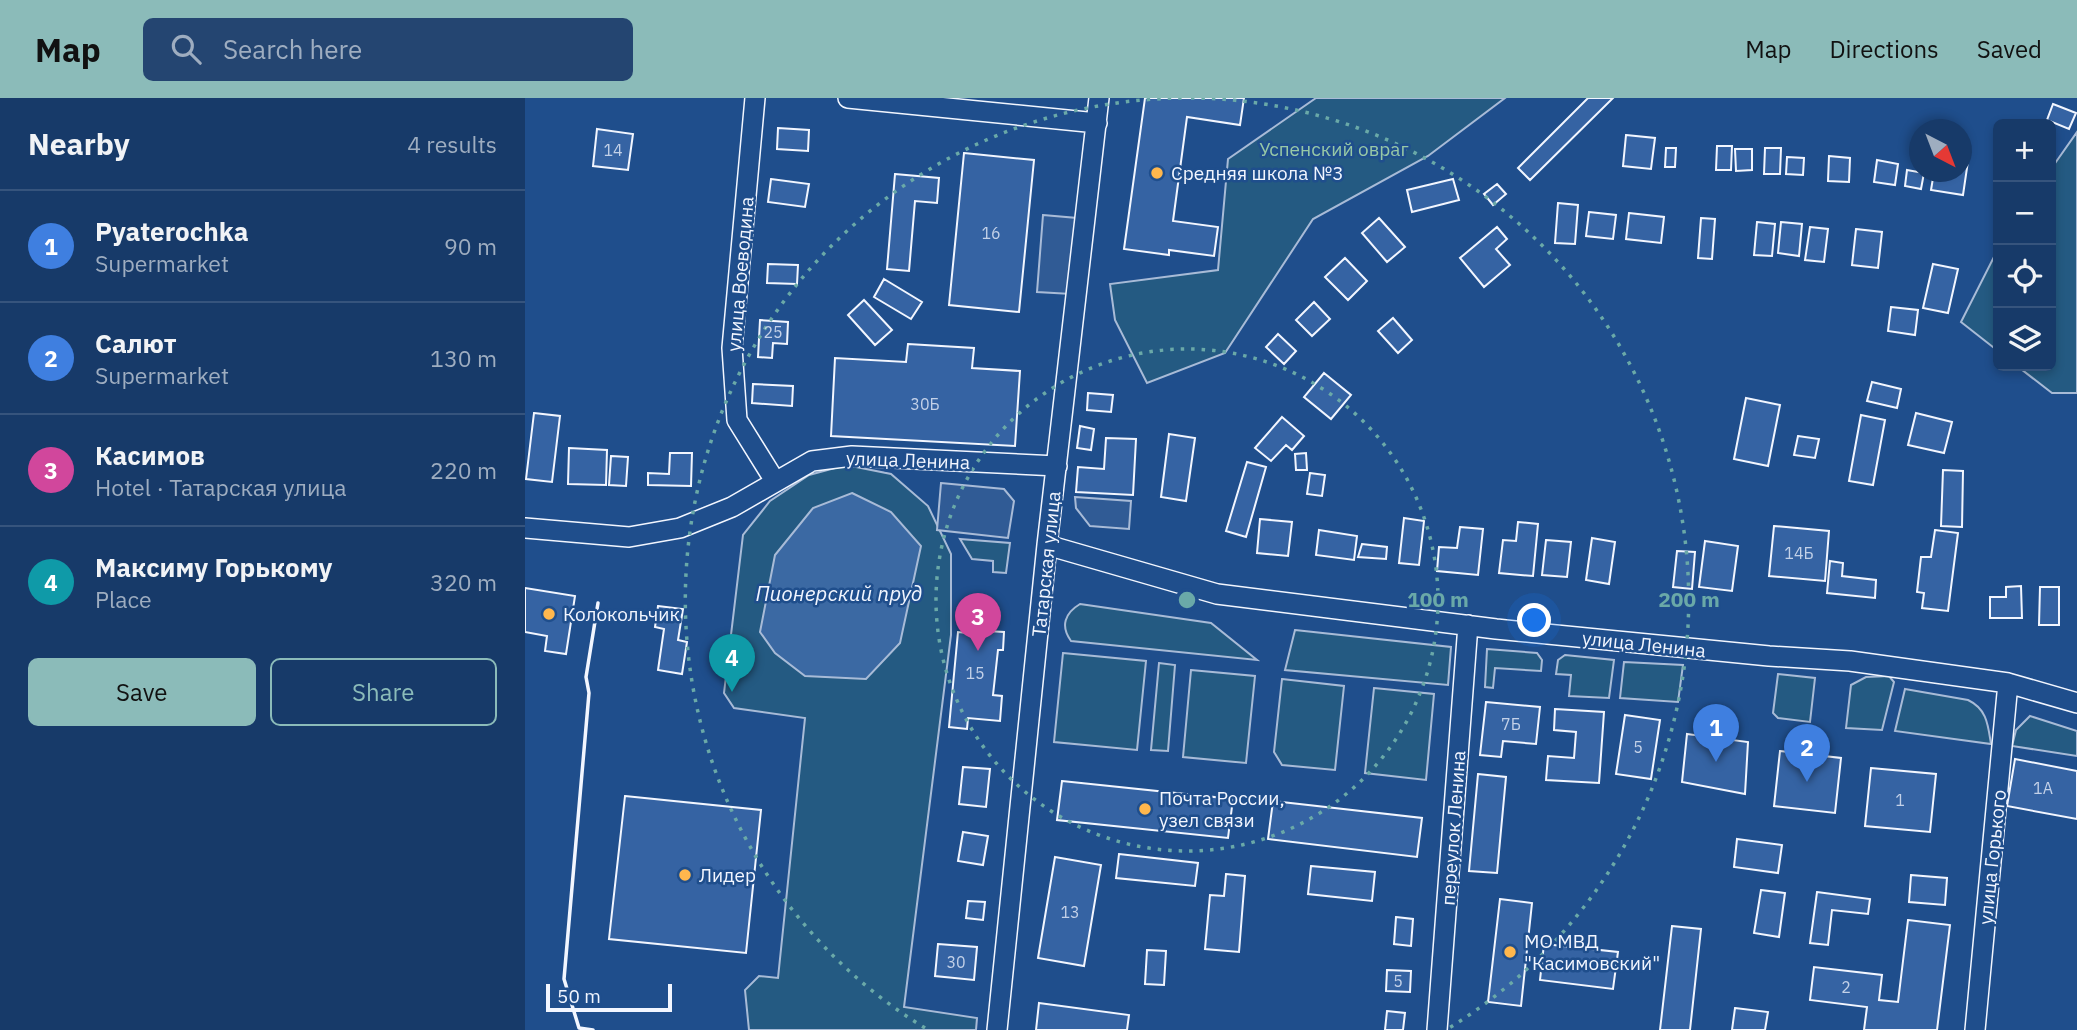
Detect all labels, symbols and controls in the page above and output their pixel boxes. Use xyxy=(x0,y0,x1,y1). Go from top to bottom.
search box xyxy=(143,18,633,81)
text: Map xyxy=(35,28,101,71)
icon: search xyxy=(167,30,205,68)
text: Search here xyxy=(223,32,362,66)
text: Map xyxy=(1745,33,1791,65)
text: Directions xyxy=(1829,33,1939,65)
text: Saved xyxy=(1977,33,2042,65)
north arrow xyxy=(1909,119,1972,182)
map controls xyxy=(1993,119,2056,371)
button: + xyxy=(1993,119,2056,182)
text: Nearby xyxy=(28,124,130,163)
text: 4 results xyxy=(407,129,497,159)
park label: Успенский овраг xyxy=(1259,137,1409,161)
house number: 14 xyxy=(603,140,623,160)
place label: Средняя школа №3 xyxy=(1171,161,1344,185)
marker: Средняя школа №3 xyxy=(1149,165,1165,181)
button: − xyxy=(1993,182,2056,245)
street label: улица Воеводина xyxy=(721,195,759,353)
text: Pyaterochka xyxy=(95,214,248,248)
house number: 16 xyxy=(981,223,1001,243)
text: 1 xyxy=(44,231,58,261)
text: 90 m xyxy=(444,231,497,261)
button: locate xyxy=(1993,245,2056,308)
text: Supermarket xyxy=(95,248,229,278)
button: layers xyxy=(1993,308,2056,371)
house number: 25 xyxy=(763,322,783,342)
text: Салют xyxy=(95,326,177,360)
text: 2 xyxy=(44,343,58,373)
text: 130 m xyxy=(430,343,497,373)
text: Supermarket xyxy=(95,360,229,390)
house number: 30Б xyxy=(910,394,940,414)
text: Касимов xyxy=(95,438,205,472)
street label: улица Ленина xyxy=(846,446,970,474)
text: 3 xyxy=(44,455,58,485)
text: 220 m xyxy=(430,455,497,485)
text: Hotel · Татарская улица xyxy=(95,472,347,502)
street label: Татарская улица xyxy=(1026,490,1066,638)
house number: 14Б xyxy=(1784,543,1814,563)
text: Максиму Горькому xyxy=(95,550,332,584)
text: 4 xyxy=(44,567,58,597)
text: 320 m xyxy=(430,567,497,597)
water label: Пионерский пруд xyxy=(755,579,923,607)
text: Place xyxy=(95,584,152,614)
text: 100 m xyxy=(1407,585,1469,613)
text: 200 m xyxy=(1658,585,1720,613)
centre of rings xyxy=(1175,588,1199,612)
pin: 3 xyxy=(955,593,1001,651)
place label: Колокольчик xyxy=(563,602,680,626)
your location xyxy=(1517,603,1551,637)
marker: Колокольчик xyxy=(541,606,557,622)
street label: улица Ленина xyxy=(1581,626,1707,662)
pin: 4 xyxy=(709,634,755,692)
button: Save xyxy=(28,658,256,726)
button: Share xyxy=(270,658,497,726)
house number: 15 xyxy=(965,663,985,683)
pin: 1 xyxy=(1693,704,1739,762)
house number: 7Б xyxy=(1501,714,1521,734)
pin: 2 xyxy=(1784,724,1830,782)
house number: 5 xyxy=(1633,737,1643,757)
street label: переулок Ленина xyxy=(1436,750,1470,906)
house number: 1А xyxy=(2033,778,2053,798)
place label: Почта России, узел связи xyxy=(1159,786,1285,832)
street label: улица Горького xyxy=(1973,788,2011,926)
house number: 1 xyxy=(1895,790,1905,810)
marker: Почта России, узел связи xyxy=(1137,801,1153,817)
place label: Лидер xyxy=(699,863,756,887)
marker: Лидер xyxy=(677,867,693,883)
house number: 13 xyxy=(1060,902,1080,922)
place label: МО МВД "Касимовский" xyxy=(1524,929,1660,975)
marker: МО МВД "Касимовский" xyxy=(1502,944,1518,960)
house number: 30 xyxy=(946,952,966,972)
house number: 5 xyxy=(1393,971,1403,991)
house number: 2 xyxy=(1841,977,1851,997)
scale bar xyxy=(546,981,672,1013)
text: 50 m xyxy=(557,984,601,1008)

